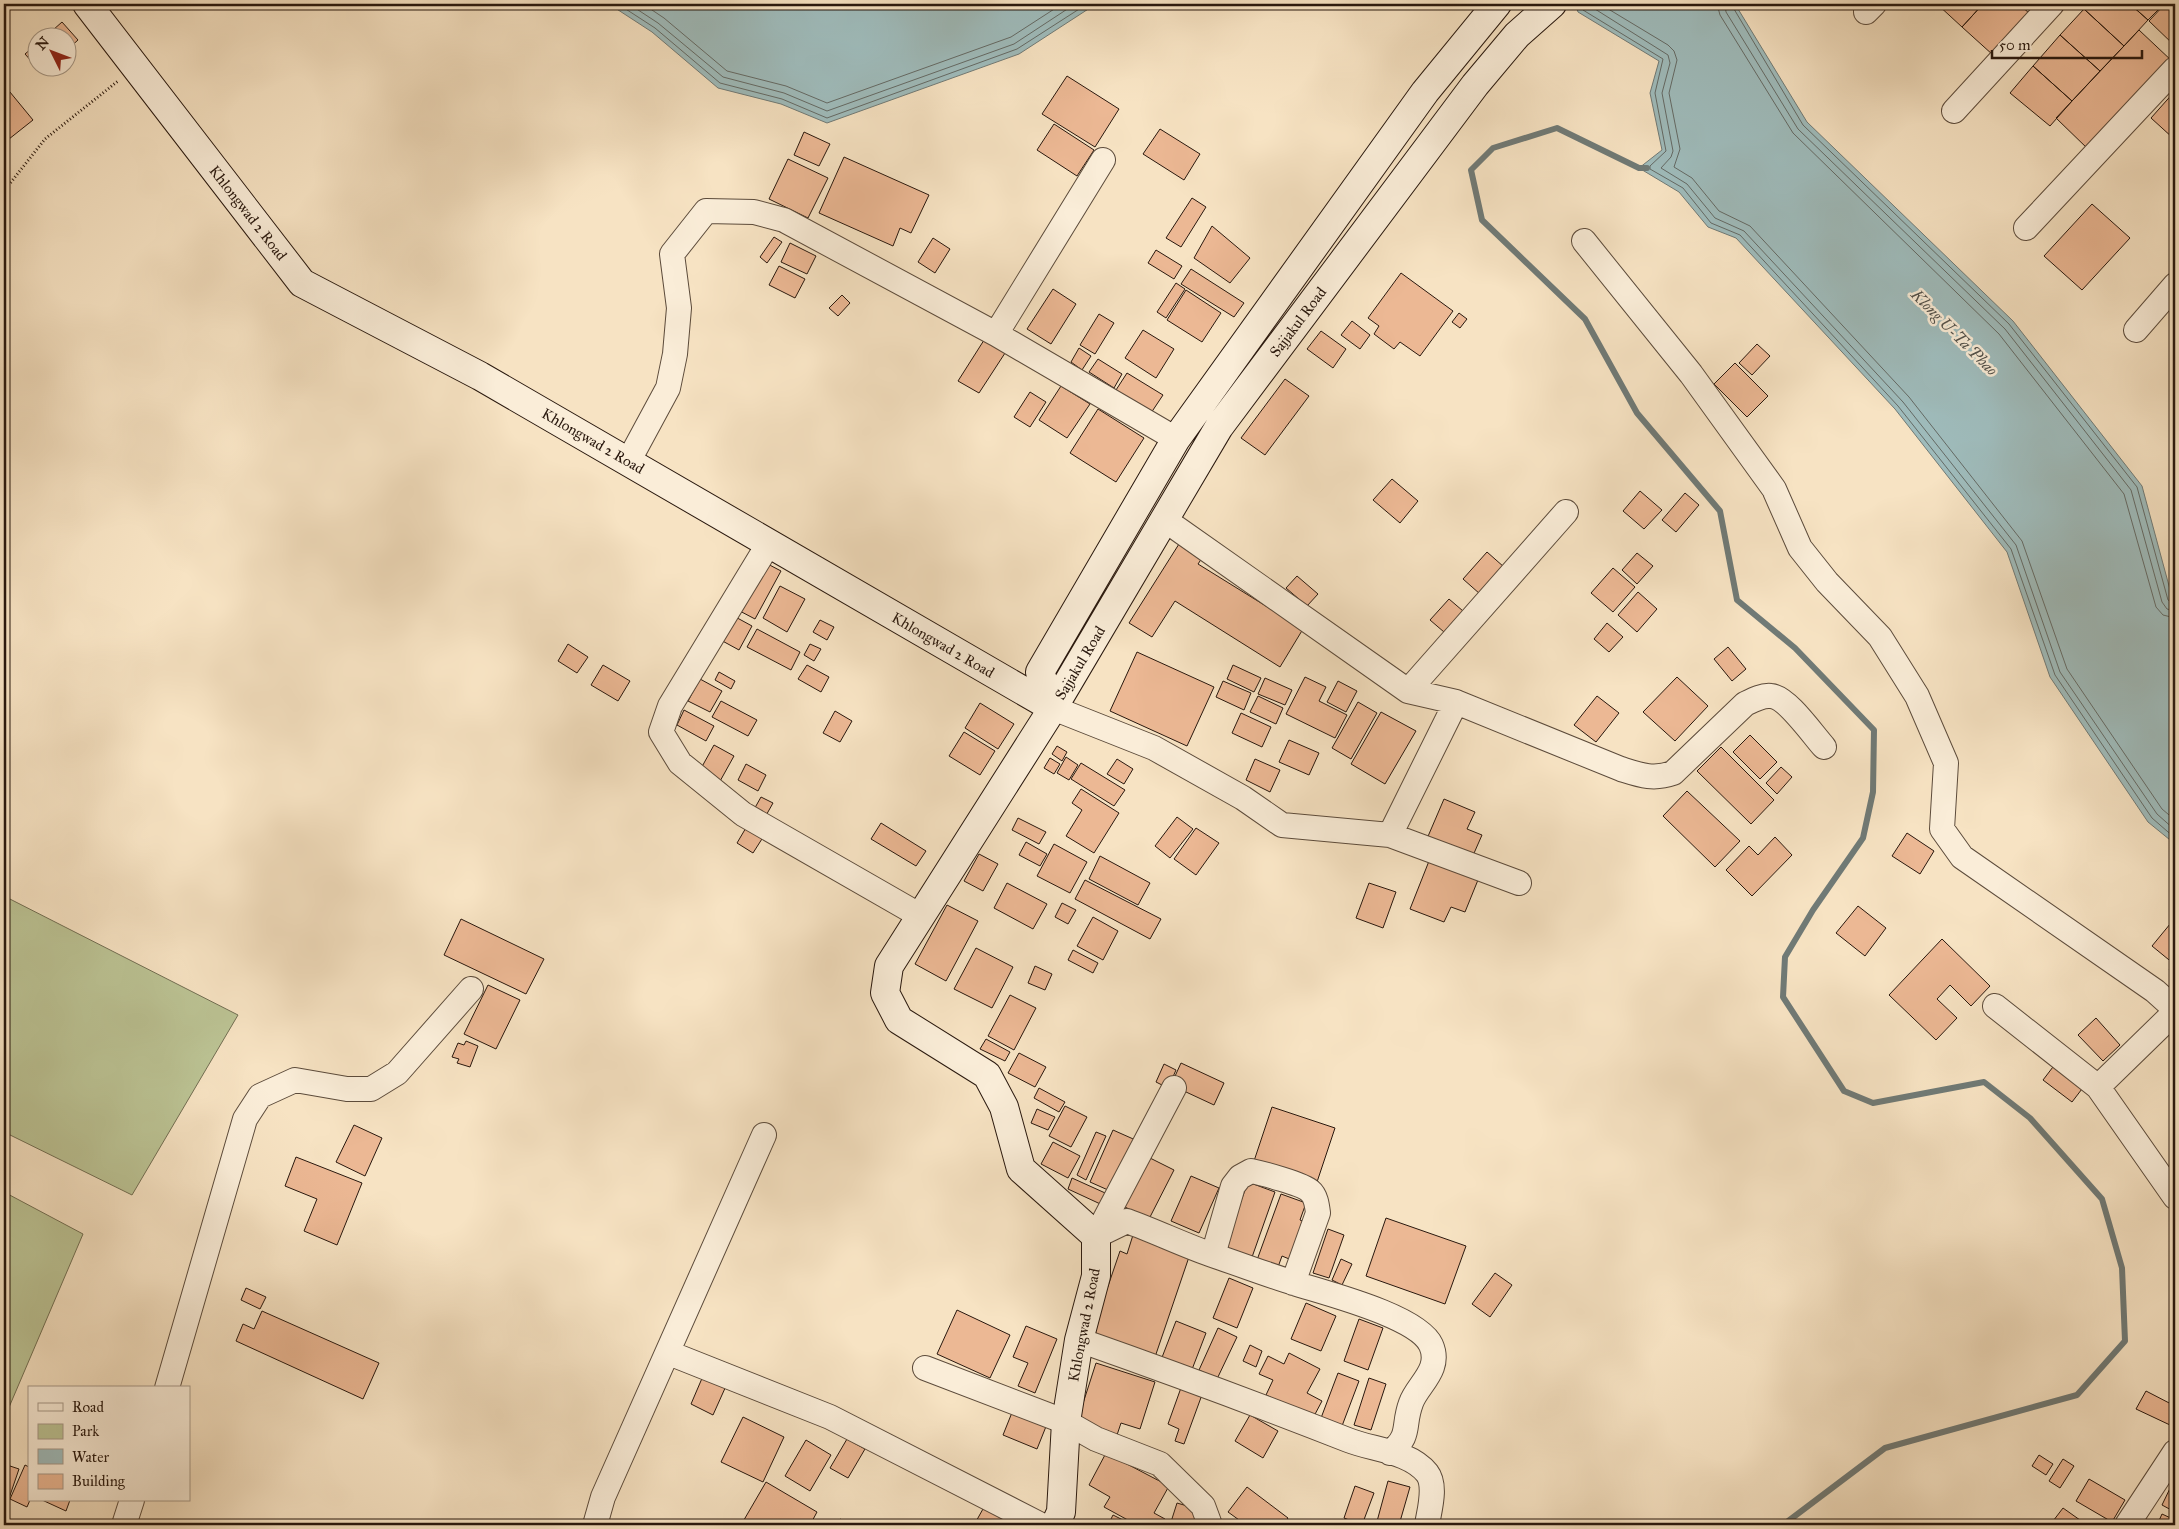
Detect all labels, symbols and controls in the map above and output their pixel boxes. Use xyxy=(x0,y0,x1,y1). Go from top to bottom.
north arrow xyxy=(28,28,78,78)
scale bar xyxy=(1992,28,2142,60)
text: N xyxy=(32,33,53,54)
text: 50 m xyxy=(1999,36,2031,54)
street label: Khlongwad 2 Road xyxy=(205,162,291,264)
street label: Sajjakul Road xyxy=(1266,283,1330,360)
water label: Klong U-Ta Phao xyxy=(1907,285,2002,379)
street label: Khlongwad 2 Road xyxy=(539,404,648,478)
street label: Khlongwad 2 Road xyxy=(889,608,998,682)
street label: Sajjakul Road xyxy=(1051,622,1109,703)
street label: Khlongwad 2 Road xyxy=(1064,1266,1104,1383)
legend xyxy=(28,1386,190,1502)
text: Road xyxy=(72,1398,104,1416)
text: Park xyxy=(72,1422,99,1440)
text: Water xyxy=(72,1448,109,1466)
text: Building xyxy=(72,1472,126,1490)

